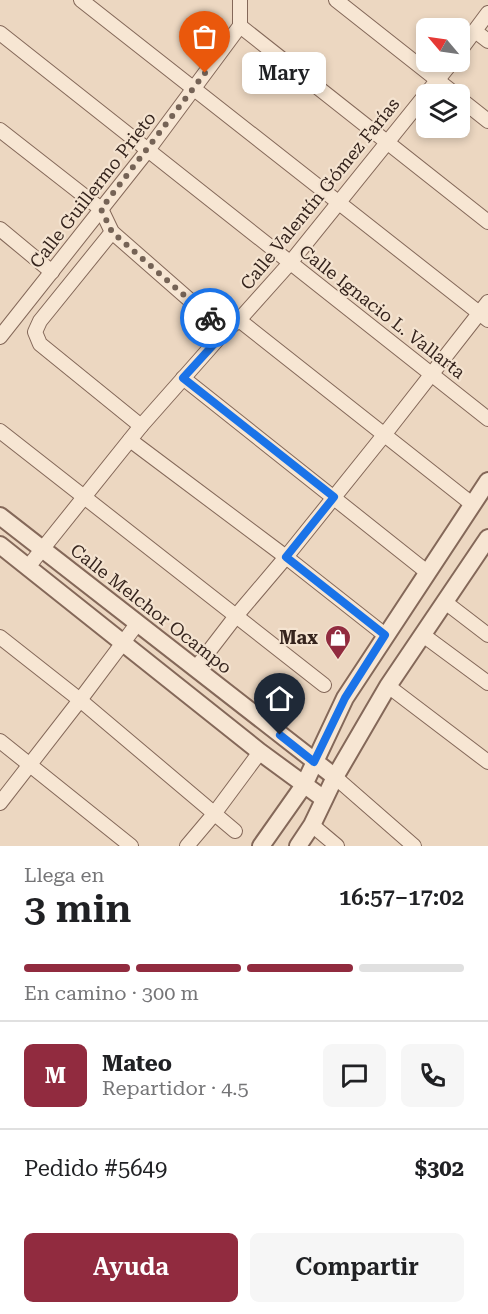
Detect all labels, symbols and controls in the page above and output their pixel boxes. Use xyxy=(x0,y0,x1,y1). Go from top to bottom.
pin xyxy=(179,11,230,73)
north arrow xyxy=(416,18,470,72)
map controls xyxy=(416,18,470,138)
icon: bag xyxy=(188,20,221,53)
callout: Mary xyxy=(241,52,325,94)
text: Mary xyxy=(258,61,310,85)
button: layers xyxy=(416,84,470,138)
street label: Calle Valentín Gómez Farías xyxy=(236,94,404,294)
street label: Calle Guillermo Prieto xyxy=(25,107,160,272)
street label: Calle Ignacio L. Vallarta xyxy=(295,240,469,383)
courier xyxy=(180,288,240,348)
icon: bike xyxy=(194,302,227,335)
street label: Calle Melchor Ocampo xyxy=(67,539,236,678)
shop icon: Max xyxy=(323,623,353,661)
place label: Max xyxy=(279,627,318,648)
pin xyxy=(254,673,305,735)
icon: home xyxy=(263,682,296,715)
text: Llega en xyxy=(24,863,104,887)
text: 16:57–17:02 xyxy=(339,885,464,910)
text: 3 min xyxy=(24,886,131,932)
text: En camino · 300 m xyxy=(24,981,199,1005)
button: chat xyxy=(323,1044,386,1107)
button: phone xyxy=(401,1044,464,1107)
text: Mateo xyxy=(102,1051,172,1076)
text: M xyxy=(45,1063,66,1088)
text: Repartidor · 4.5 xyxy=(102,1076,249,1100)
text: Pedido #5649 xyxy=(24,1156,167,1181)
text: $302 xyxy=(415,1156,464,1181)
button: Ayuda xyxy=(24,1233,238,1302)
button: Compartir xyxy=(250,1233,464,1302)

